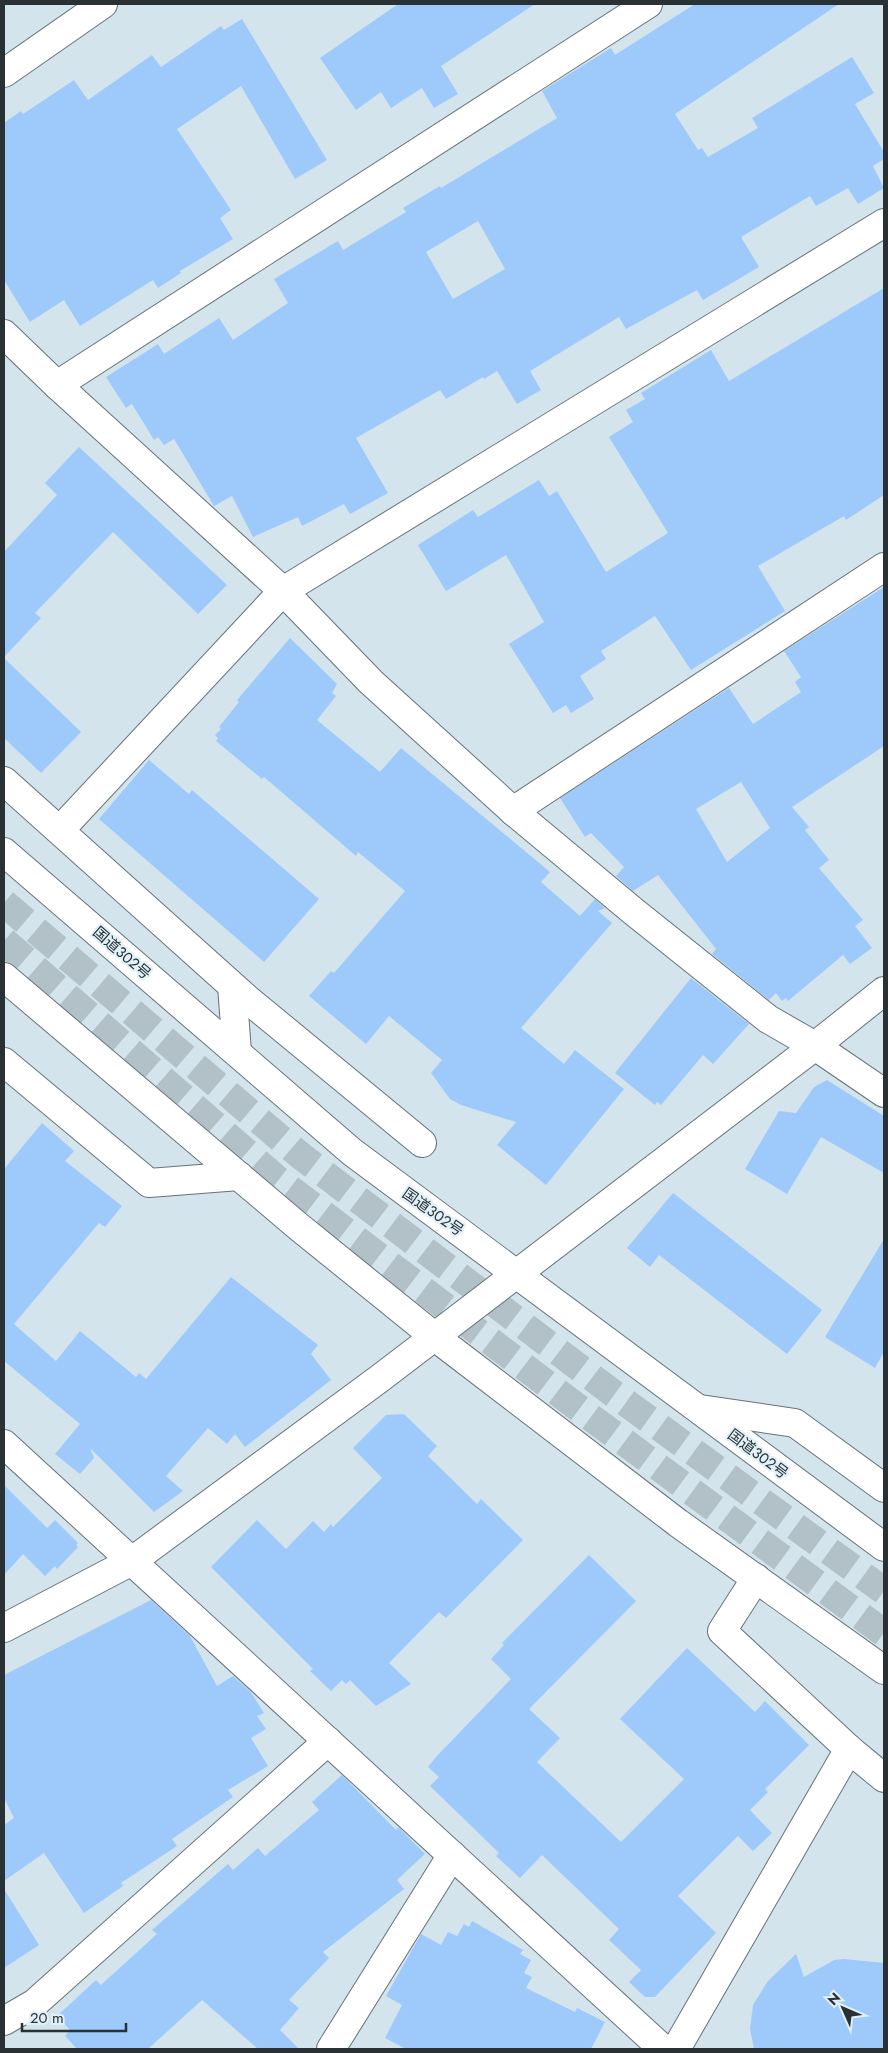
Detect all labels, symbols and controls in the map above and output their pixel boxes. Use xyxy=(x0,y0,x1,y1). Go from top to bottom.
street label: 国道302号 xyxy=(88,921,156,985)
street label: 国道302号 xyxy=(398,1183,468,1241)
street label: 国道302号 xyxy=(723,1424,793,1484)
north arrow xyxy=(818,1983,868,2033)
text: N xyxy=(823,1988,845,2010)
scale bar xyxy=(22,2000,126,2032)
text: 20 m xyxy=(30,2007,64,2029)

